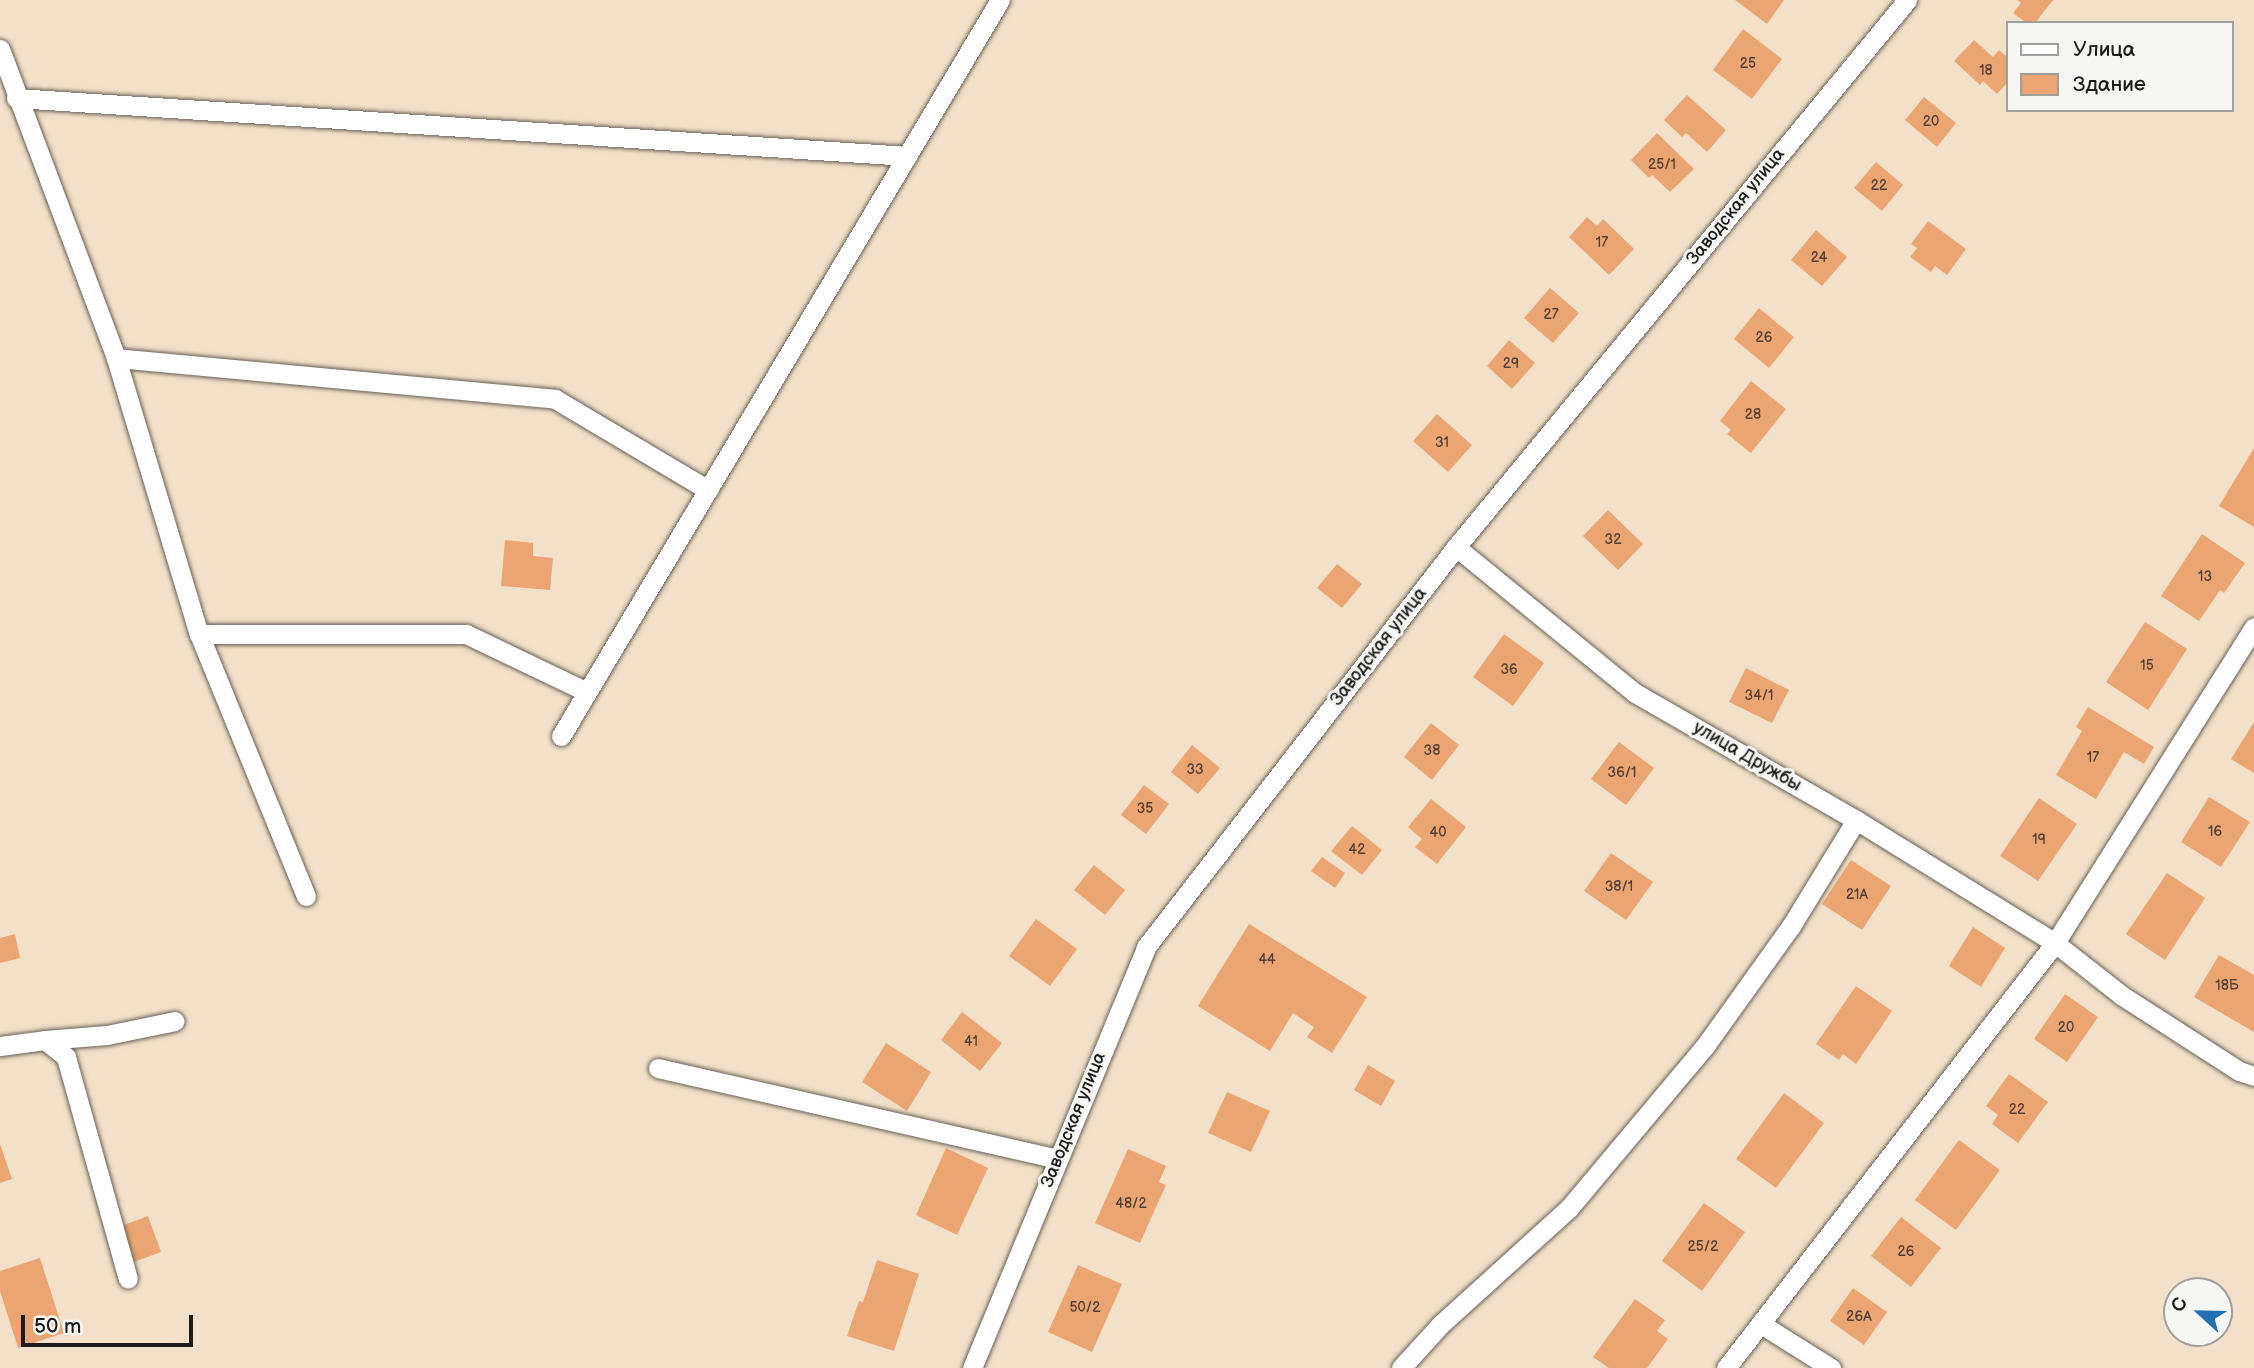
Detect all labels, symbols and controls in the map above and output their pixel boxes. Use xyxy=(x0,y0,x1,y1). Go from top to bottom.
legend xyxy=(2006,21,2233,112)
text: Улица xyxy=(2073,37,2135,62)
house number: 25 xyxy=(1740,56,1756,72)
house number: 18 xyxy=(1979,63,1993,79)
text: Здание xyxy=(2073,72,2146,97)
house number: 20 xyxy=(1923,114,1939,130)
street label: Заводская улица xyxy=(1682,144,1790,270)
house number: 25/1 xyxy=(1648,157,1676,173)
house number: 22 xyxy=(1871,178,1887,194)
house number: 17 xyxy=(1596,235,1608,251)
house number: 24 xyxy=(1811,250,1827,266)
house number: 27 xyxy=(1543,307,1559,323)
house number: 26 xyxy=(1756,330,1772,346)
house number: 29 xyxy=(1503,356,1519,372)
house number: 28 xyxy=(1745,407,1761,423)
house number: 31 xyxy=(1435,435,1449,451)
house number: 32 xyxy=(1605,532,1621,548)
house number: 13 xyxy=(2198,569,2212,585)
street label: Заводская улица xyxy=(1326,584,1432,710)
house number: 15 xyxy=(2140,658,2154,674)
house number: 36 xyxy=(1500,662,1518,678)
house number: 34/1 xyxy=(1745,688,1773,704)
street label: улица Дружбы xyxy=(1689,717,1805,797)
house number: 38 xyxy=(1424,743,1440,759)
house number: 17 xyxy=(2087,750,2099,766)
house number: 33 xyxy=(1186,762,1204,778)
house number: 36/1 xyxy=(1608,765,1636,781)
house number: 35 xyxy=(1137,801,1153,817)
house number: 16 xyxy=(2208,824,2222,840)
house number: 40 xyxy=(1430,825,1446,841)
house number: 19 xyxy=(2032,832,2046,848)
house number: 42 xyxy=(1349,842,1365,858)
house number: 38/1 xyxy=(1605,879,1633,895)
house number: 21А xyxy=(1846,887,1868,903)
house number: 44 xyxy=(1258,952,1276,968)
house number: 18Б xyxy=(2215,978,2239,994)
house number: 20 xyxy=(2058,1020,2074,1036)
house number: 41 xyxy=(964,1034,978,1050)
street label: Заводская улица xyxy=(1037,1049,1111,1191)
house number: 22 xyxy=(2009,1102,2025,1118)
house number: 48/2 xyxy=(1115,1196,1147,1212)
house number: 25/2 xyxy=(1688,1239,1718,1255)
house number: 26 xyxy=(1898,1244,1914,1260)
north arrow xyxy=(2163,1277,2233,1347)
text: С xyxy=(2167,1294,2193,1315)
house number: 50/2 xyxy=(1070,1300,1100,1316)
scale bar xyxy=(24,1302,196,1346)
house number: 26А xyxy=(1846,1309,1872,1325)
text: 50 m xyxy=(34,1314,81,1339)

